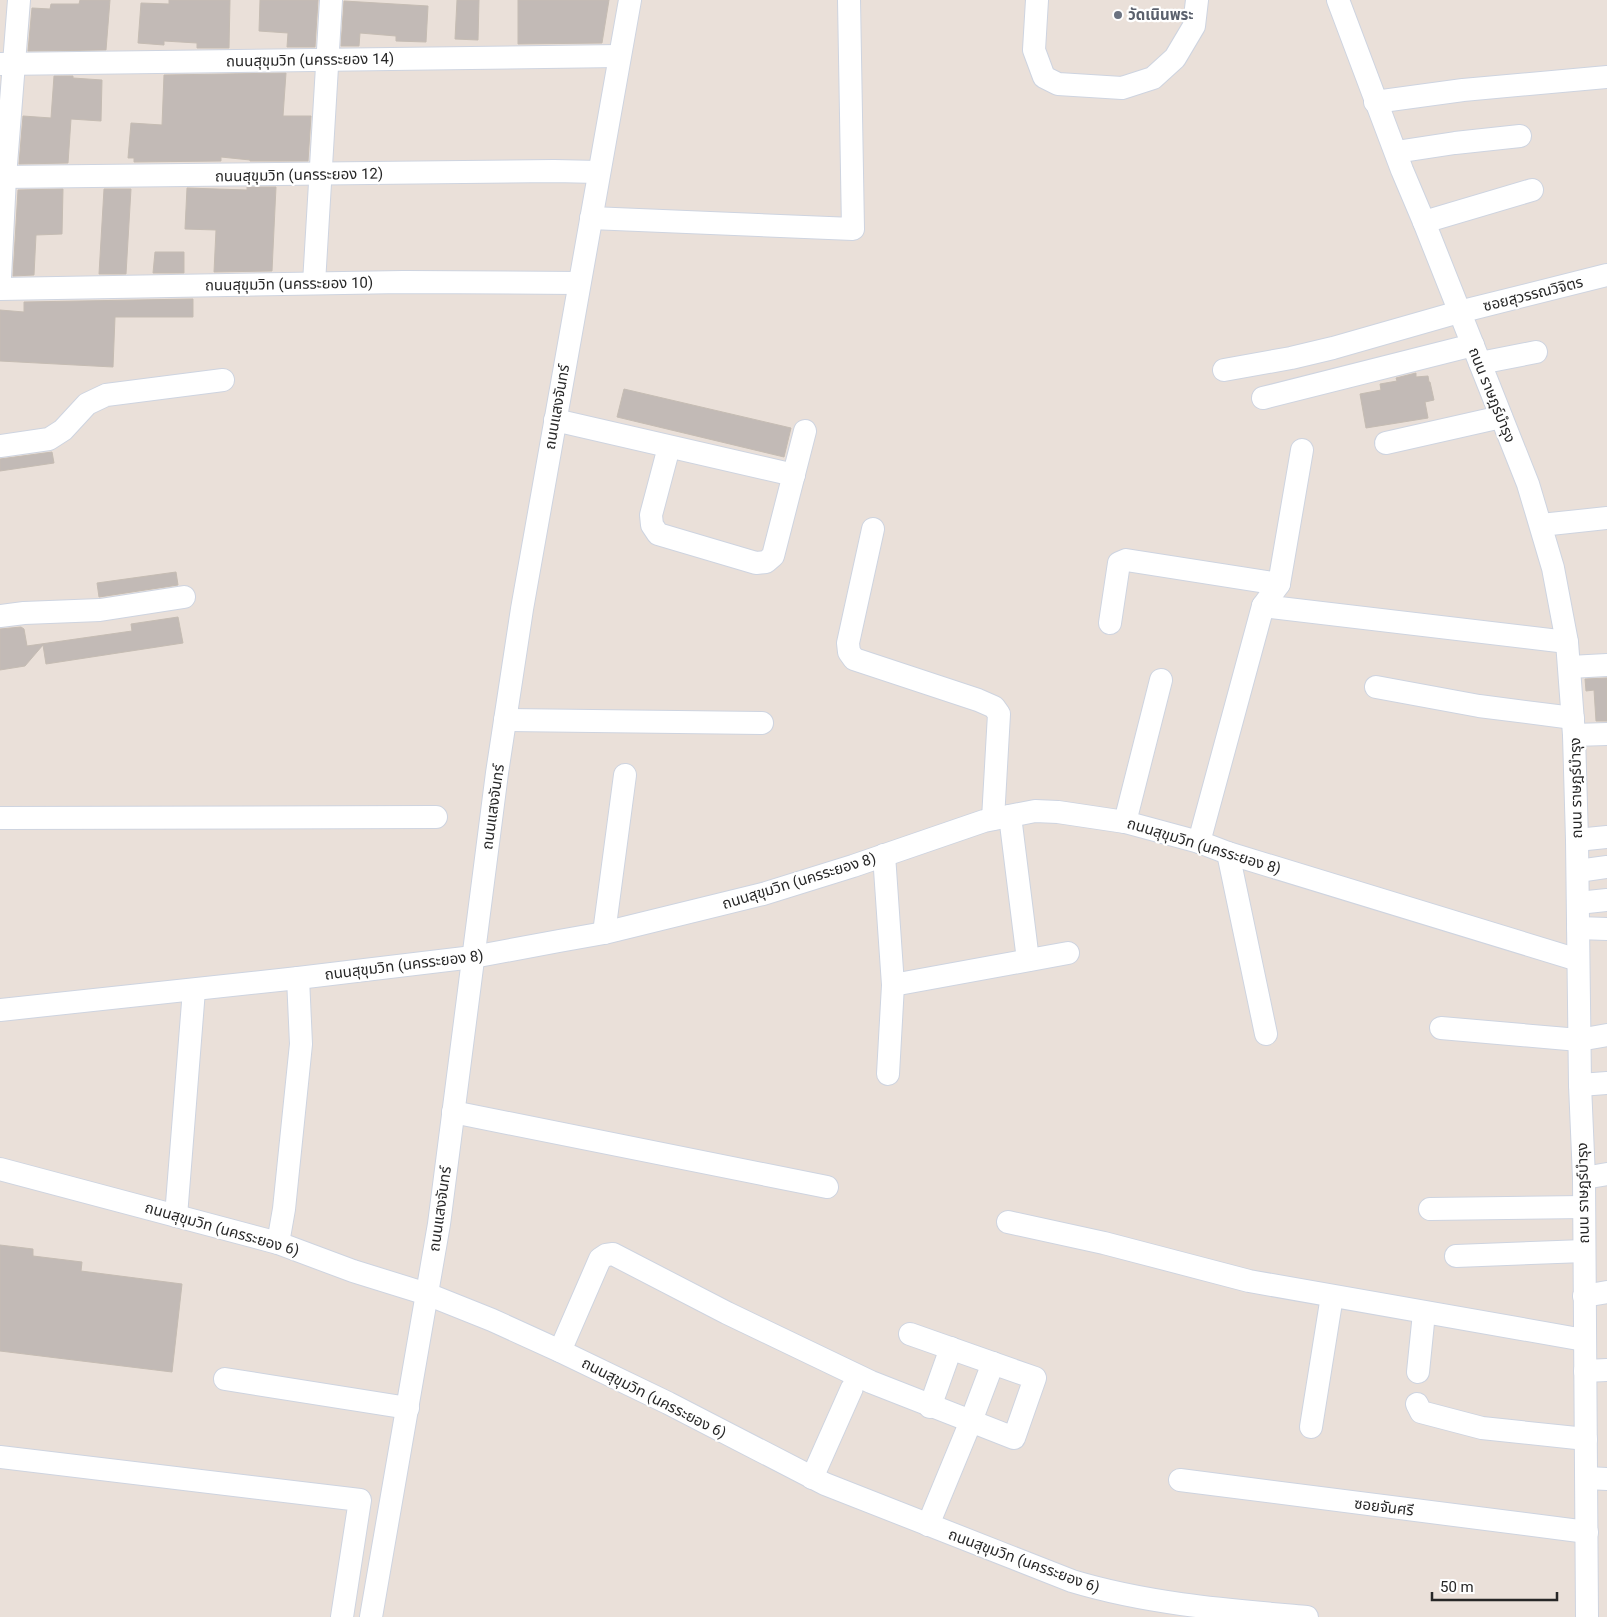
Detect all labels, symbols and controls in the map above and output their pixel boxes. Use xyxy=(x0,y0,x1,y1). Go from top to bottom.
place label: วัดเนินพระ xyxy=(1128,6,1194,24)
marker: วัดเนินพระ xyxy=(1112,9,1124,21)
street label: ถนนสุขุมวิท (นครระยอง 14) xyxy=(226,50,394,70)
street label: ถนนสุขุมวิท (นครระยอง 12) xyxy=(215,165,383,185)
street label: ซอยสุวรรณวิจิตร xyxy=(1481,273,1585,315)
street label: ถนนสุขุมวิท (นครระยอง 10) xyxy=(205,274,373,294)
street label: ถนน ราษฎร์บำรุง xyxy=(1465,345,1519,445)
street label: ถนนแสงจันทร์ xyxy=(541,362,573,451)
street label: ถนน ราษฎร์บำรุง xyxy=(1566,737,1586,839)
street label: ถนนแสงจันทร์ xyxy=(478,762,508,851)
street label: ถนนสุขุมวิท (นครระยอง 8) xyxy=(1125,814,1283,878)
street label: ถนนสุขุมวิท (นครระยอง 8) xyxy=(720,849,878,913)
street label: ถนนสุขุมวิท (นครระยอง 8) xyxy=(324,946,484,984)
street label: ถนน ราษฎร์บำรุง xyxy=(1573,1142,1593,1244)
street label: ถนนแสงจันทร์ xyxy=(425,1164,455,1253)
street label: ถนนสุขุมวิท (นครระยอง 6) xyxy=(143,1198,301,1260)
street label: ถนนสุขุมวิท (นครระยอง 6) xyxy=(579,1354,729,1442)
street label: ซอยจันศรี xyxy=(1353,1494,1415,1520)
street label: ถนนสุขุมวิท (นครระยอง 6) xyxy=(946,1525,1102,1597)
scale bar xyxy=(1432,1570,1557,1602)
text: 50 m xyxy=(1440,1578,1474,1596)

